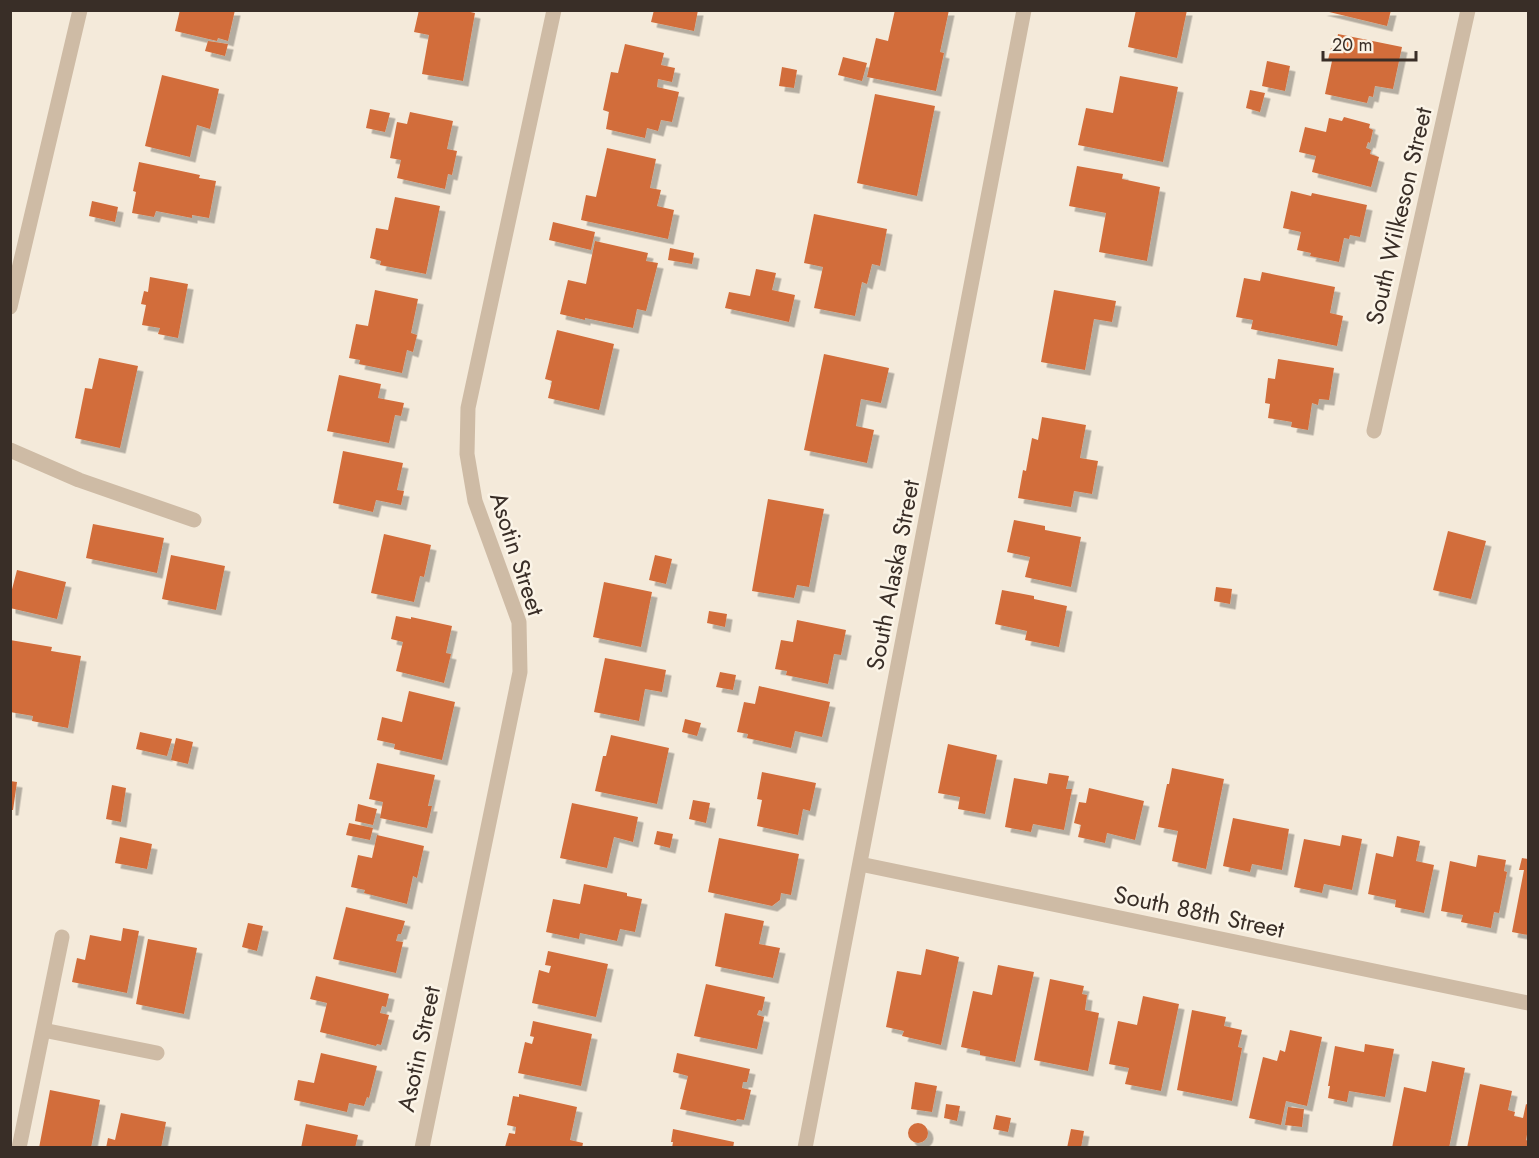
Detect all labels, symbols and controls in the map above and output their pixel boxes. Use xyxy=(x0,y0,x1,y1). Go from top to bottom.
scale bar xyxy=(1323,24,1416,62)
text: 20 m xyxy=(1332,32,1372,58)
street label: South Wilkeson Street xyxy=(1356,103,1441,328)
street label: South Alaska Street xyxy=(857,476,928,673)
street label: Asotin Street xyxy=(481,488,554,620)
street label: South 88th Street xyxy=(1111,876,1288,947)
street label: Asotin Street xyxy=(388,983,449,1115)

